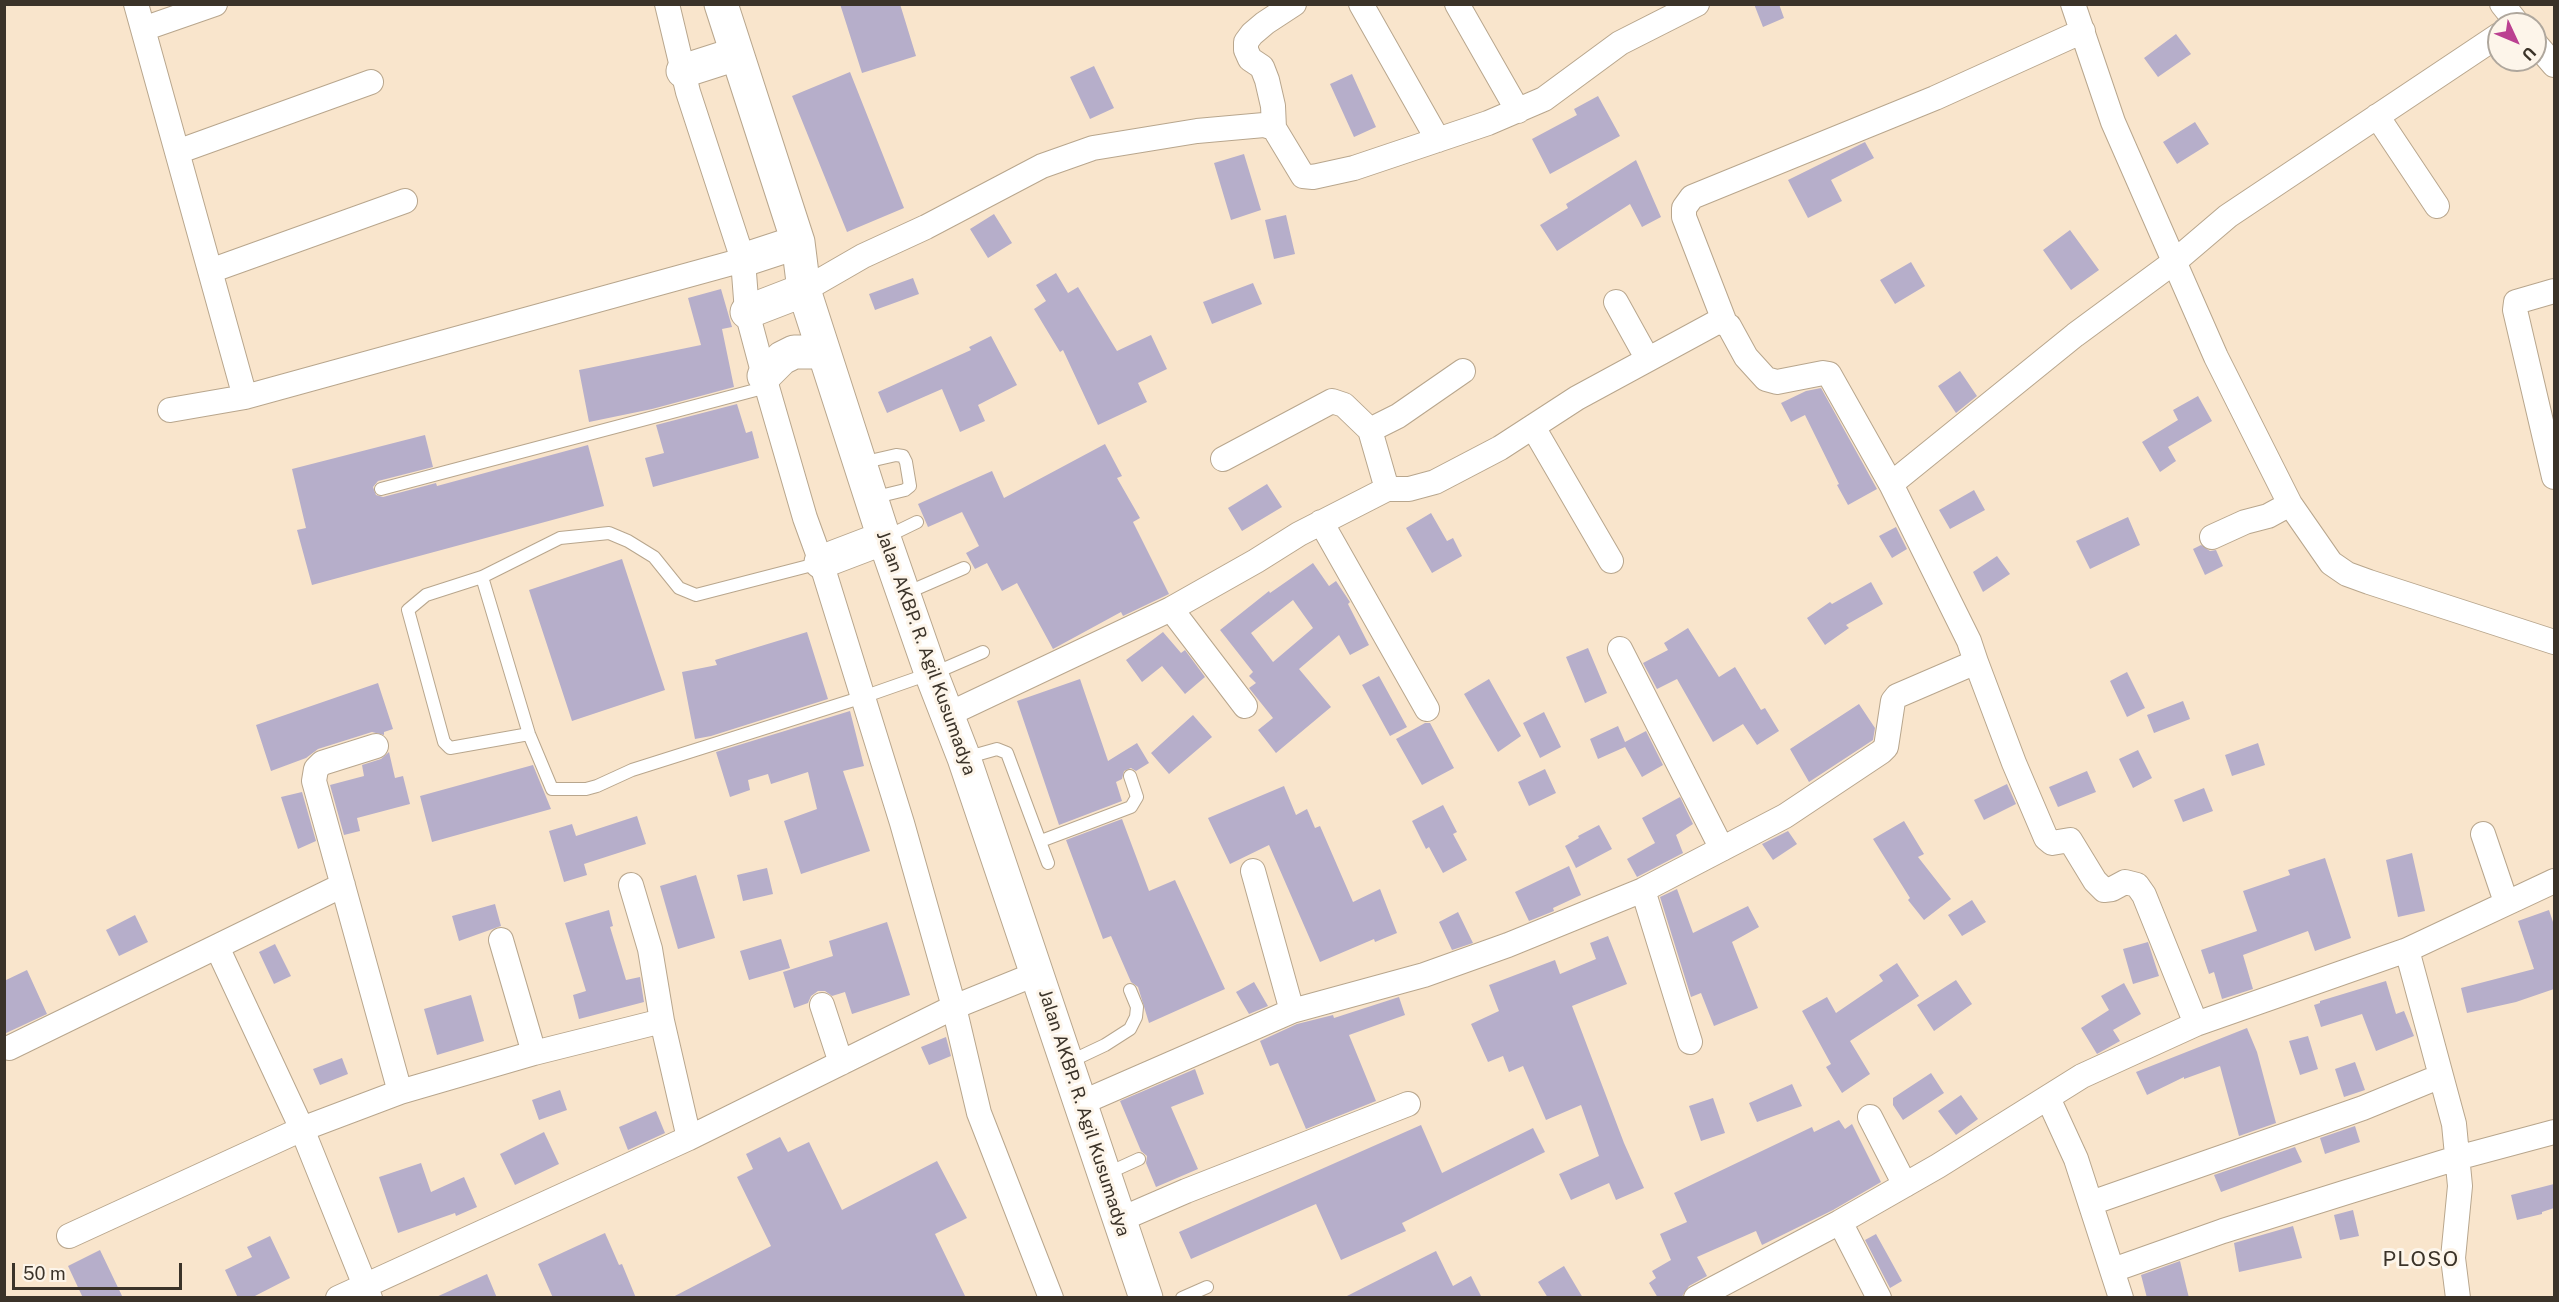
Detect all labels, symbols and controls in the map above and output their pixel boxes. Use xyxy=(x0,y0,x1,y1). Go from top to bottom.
north arrow xyxy=(2487,12,2547,72)
text: U xyxy=(2518,43,2540,64)
street label: Jalan AKBP. R. Agil Kusumadya xyxy=(872,528,980,778)
street label: Jalan AKBP. R. Agil Kusumadya xyxy=(1034,987,1134,1239)
district label: PLOSO xyxy=(2382,1247,2460,1273)
scale bar xyxy=(15,1251,184,1289)
text: 50 m xyxy=(23,1263,66,1284)

